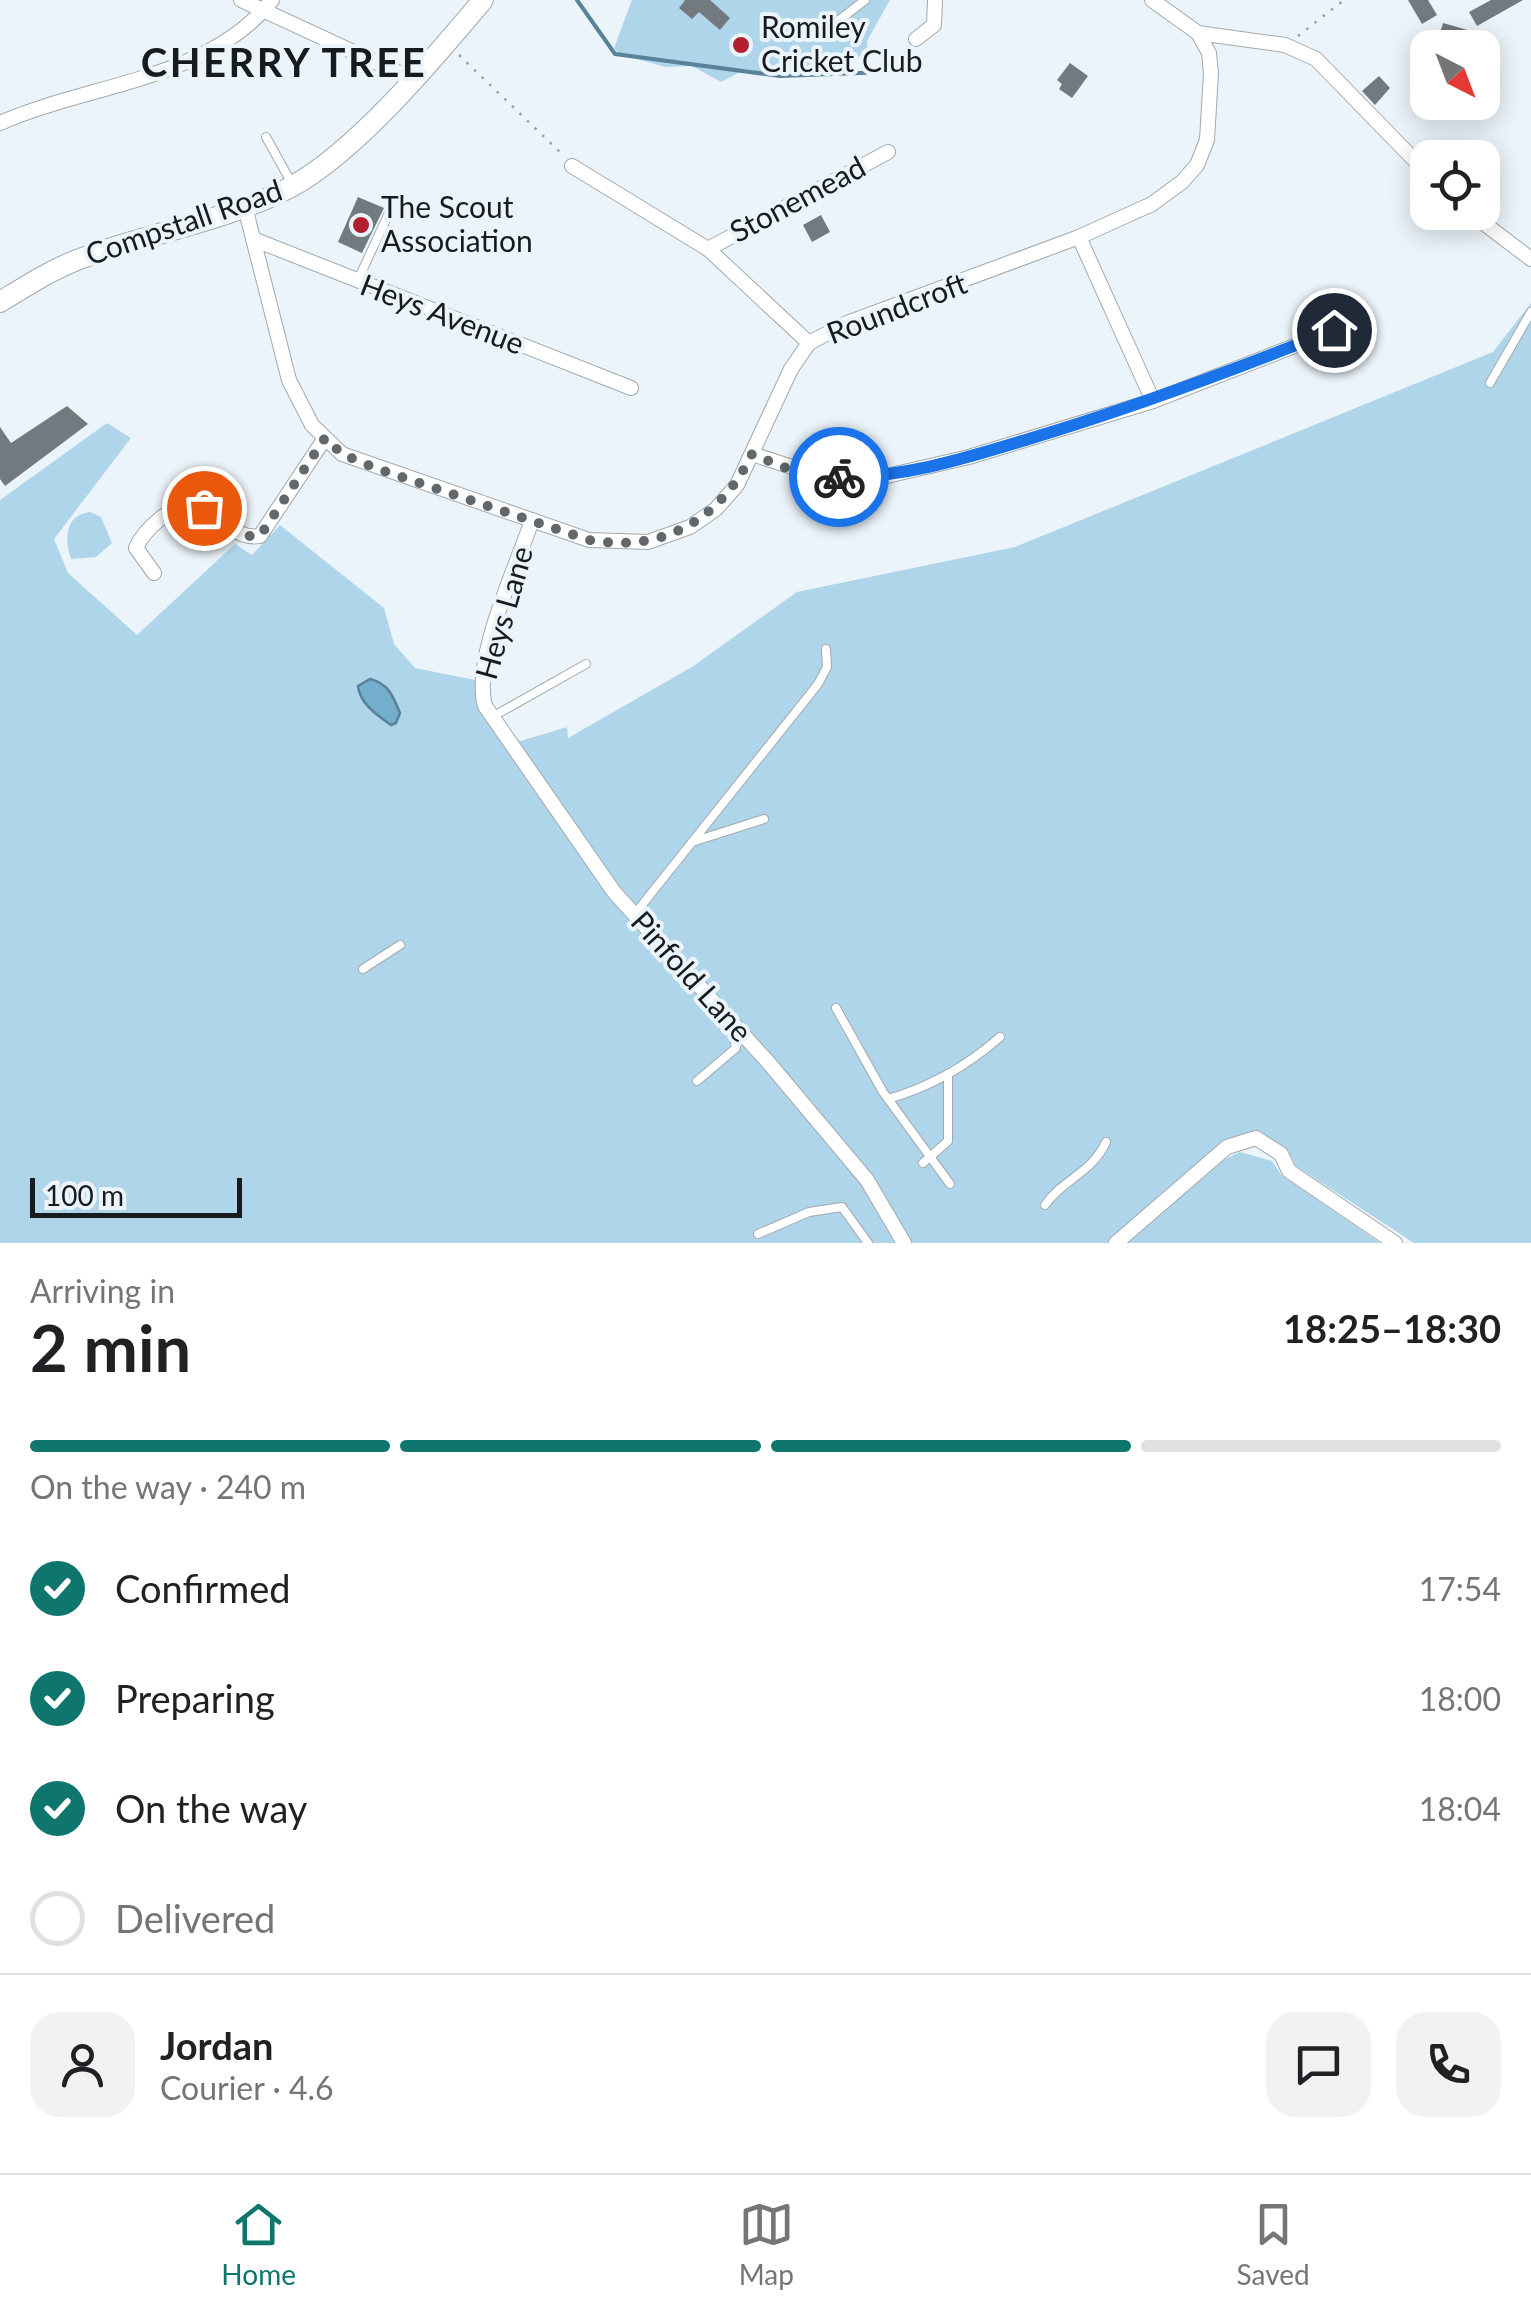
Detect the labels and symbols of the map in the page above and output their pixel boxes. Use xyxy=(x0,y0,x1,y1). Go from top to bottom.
place label: Romiley Cricket Club xyxy=(761,8,923,78)
north arrow xyxy=(1410,30,1500,120)
marker: Romiley Cricket Club xyxy=(730,34,752,56)
district label: CHERRY TREE xyxy=(141,38,427,86)
street label: Stonemead xyxy=(723,148,871,249)
street label: Compstall Road xyxy=(80,171,286,272)
place label: The Scout Association xyxy=(381,188,533,258)
marker: The Scout Association xyxy=(350,214,372,236)
street label: Roundcroft xyxy=(821,264,972,350)
street label: Heys Avenue xyxy=(356,265,529,361)
pin xyxy=(1292,288,1377,373)
courier xyxy=(789,427,889,527)
pin xyxy=(162,466,247,551)
street label: Heys Lane xyxy=(467,542,539,683)
street label: Pinfold Lane xyxy=(625,903,760,1048)
scale bar xyxy=(30,1173,242,1218)

